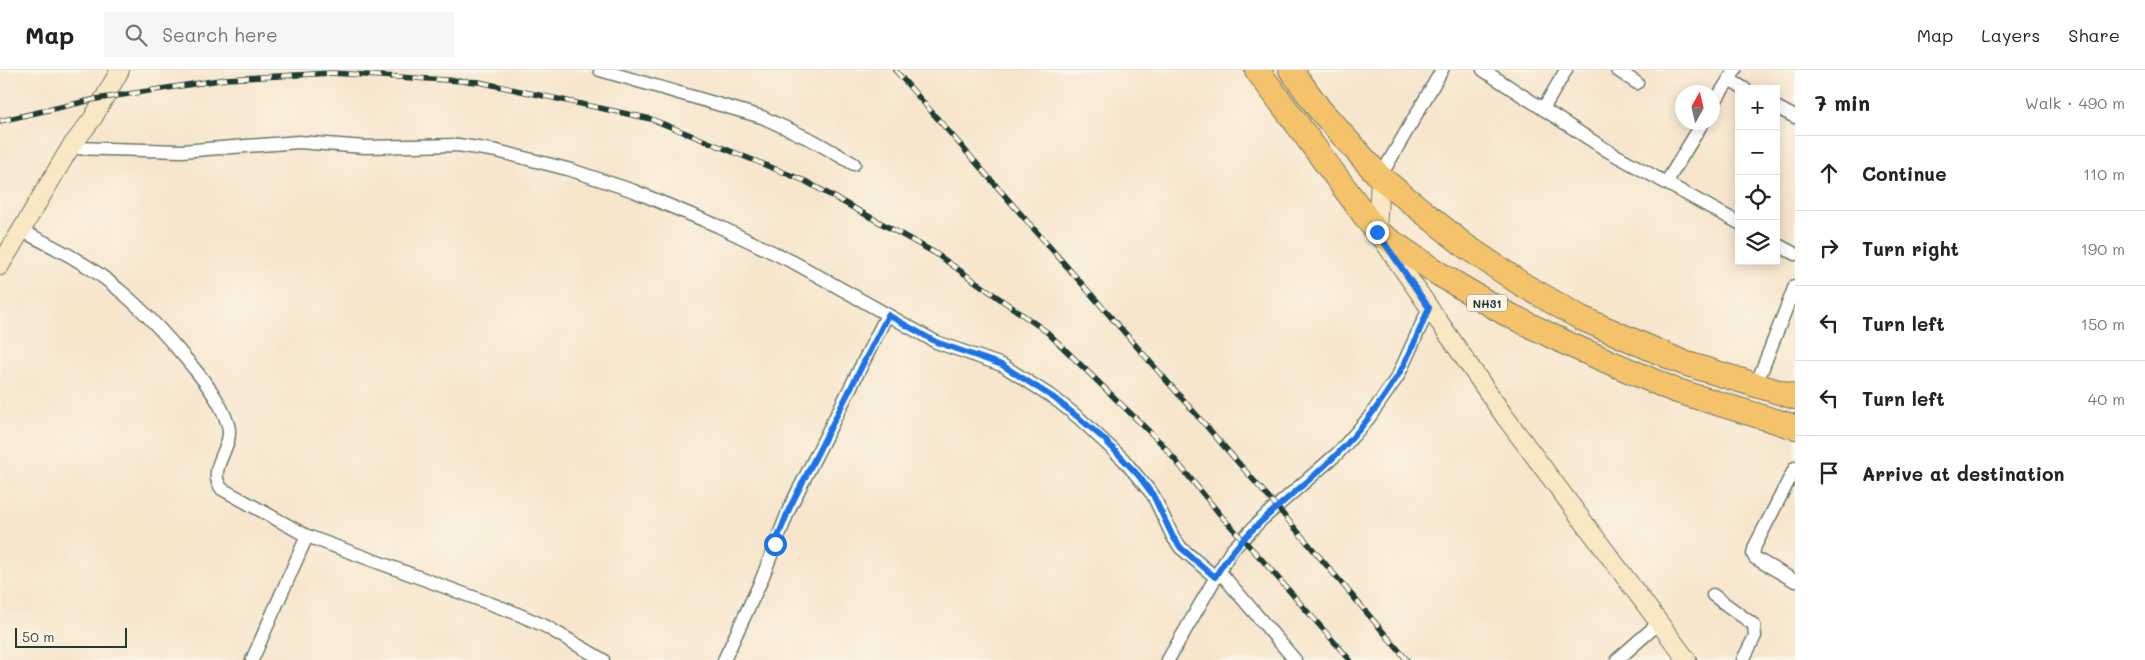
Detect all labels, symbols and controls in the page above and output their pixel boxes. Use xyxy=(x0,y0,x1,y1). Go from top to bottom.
search box xyxy=(104,12,454,57)
text: Map xyxy=(25,19,74,50)
icon: search xyxy=(122,21,150,49)
text: Search here xyxy=(162,22,278,47)
text: Map xyxy=(1917,23,1953,47)
text: Layers xyxy=(1981,23,2040,47)
text: Share xyxy=(2068,23,2120,47)
north arrow xyxy=(1675,85,1720,130)
map controls xyxy=(1735,85,1780,265)
button: + xyxy=(1735,85,1780,130)
text: 7 min xyxy=(1815,89,1870,116)
text: Walk · 490 m xyxy=(2025,92,2125,113)
button: − xyxy=(1735,130,1780,175)
icon: ahead xyxy=(1815,159,1843,187)
text: Continue xyxy=(1862,161,1947,186)
text: 110 m xyxy=(2083,163,2125,184)
button: locate xyxy=(1735,175,1780,220)
button: layers xyxy=(1735,220,1780,265)
route end xyxy=(1366,221,1389,244)
icon: right xyxy=(1815,234,1843,262)
text: Turn right xyxy=(1862,236,1959,261)
text: 190 m xyxy=(2081,238,2125,259)
road number: NH31 xyxy=(1467,294,1507,312)
icon: left xyxy=(1815,309,1843,337)
text: Turn left xyxy=(1862,311,1945,336)
text: 150 m xyxy=(2081,313,2125,334)
icon: left xyxy=(1815,384,1843,412)
text: Turn left xyxy=(1862,386,1945,411)
text: 40 m xyxy=(2088,388,2125,409)
icon: arrive xyxy=(1815,459,1843,487)
text: Arrive at destination xyxy=(1862,461,2065,486)
route start xyxy=(764,533,787,556)
scale bar xyxy=(15,625,128,648)
text: 50 m xyxy=(22,627,54,646)

